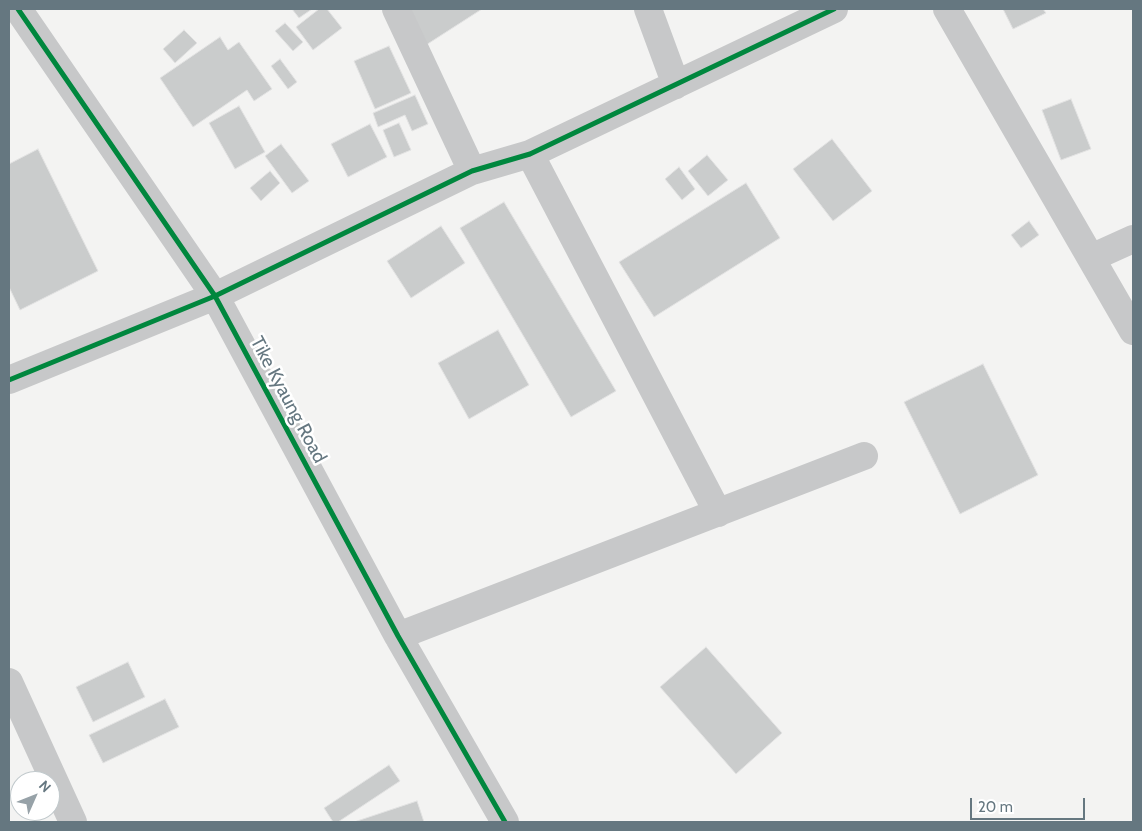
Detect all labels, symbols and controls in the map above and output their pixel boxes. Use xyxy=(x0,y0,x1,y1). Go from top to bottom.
street label: Tike Kyaung Road xyxy=(245,333,331,467)
north arrow xyxy=(10,771,60,821)
text: N xyxy=(35,776,55,796)
scale bar xyxy=(972,788,1087,820)
text: 20 m xyxy=(978,798,1013,816)

